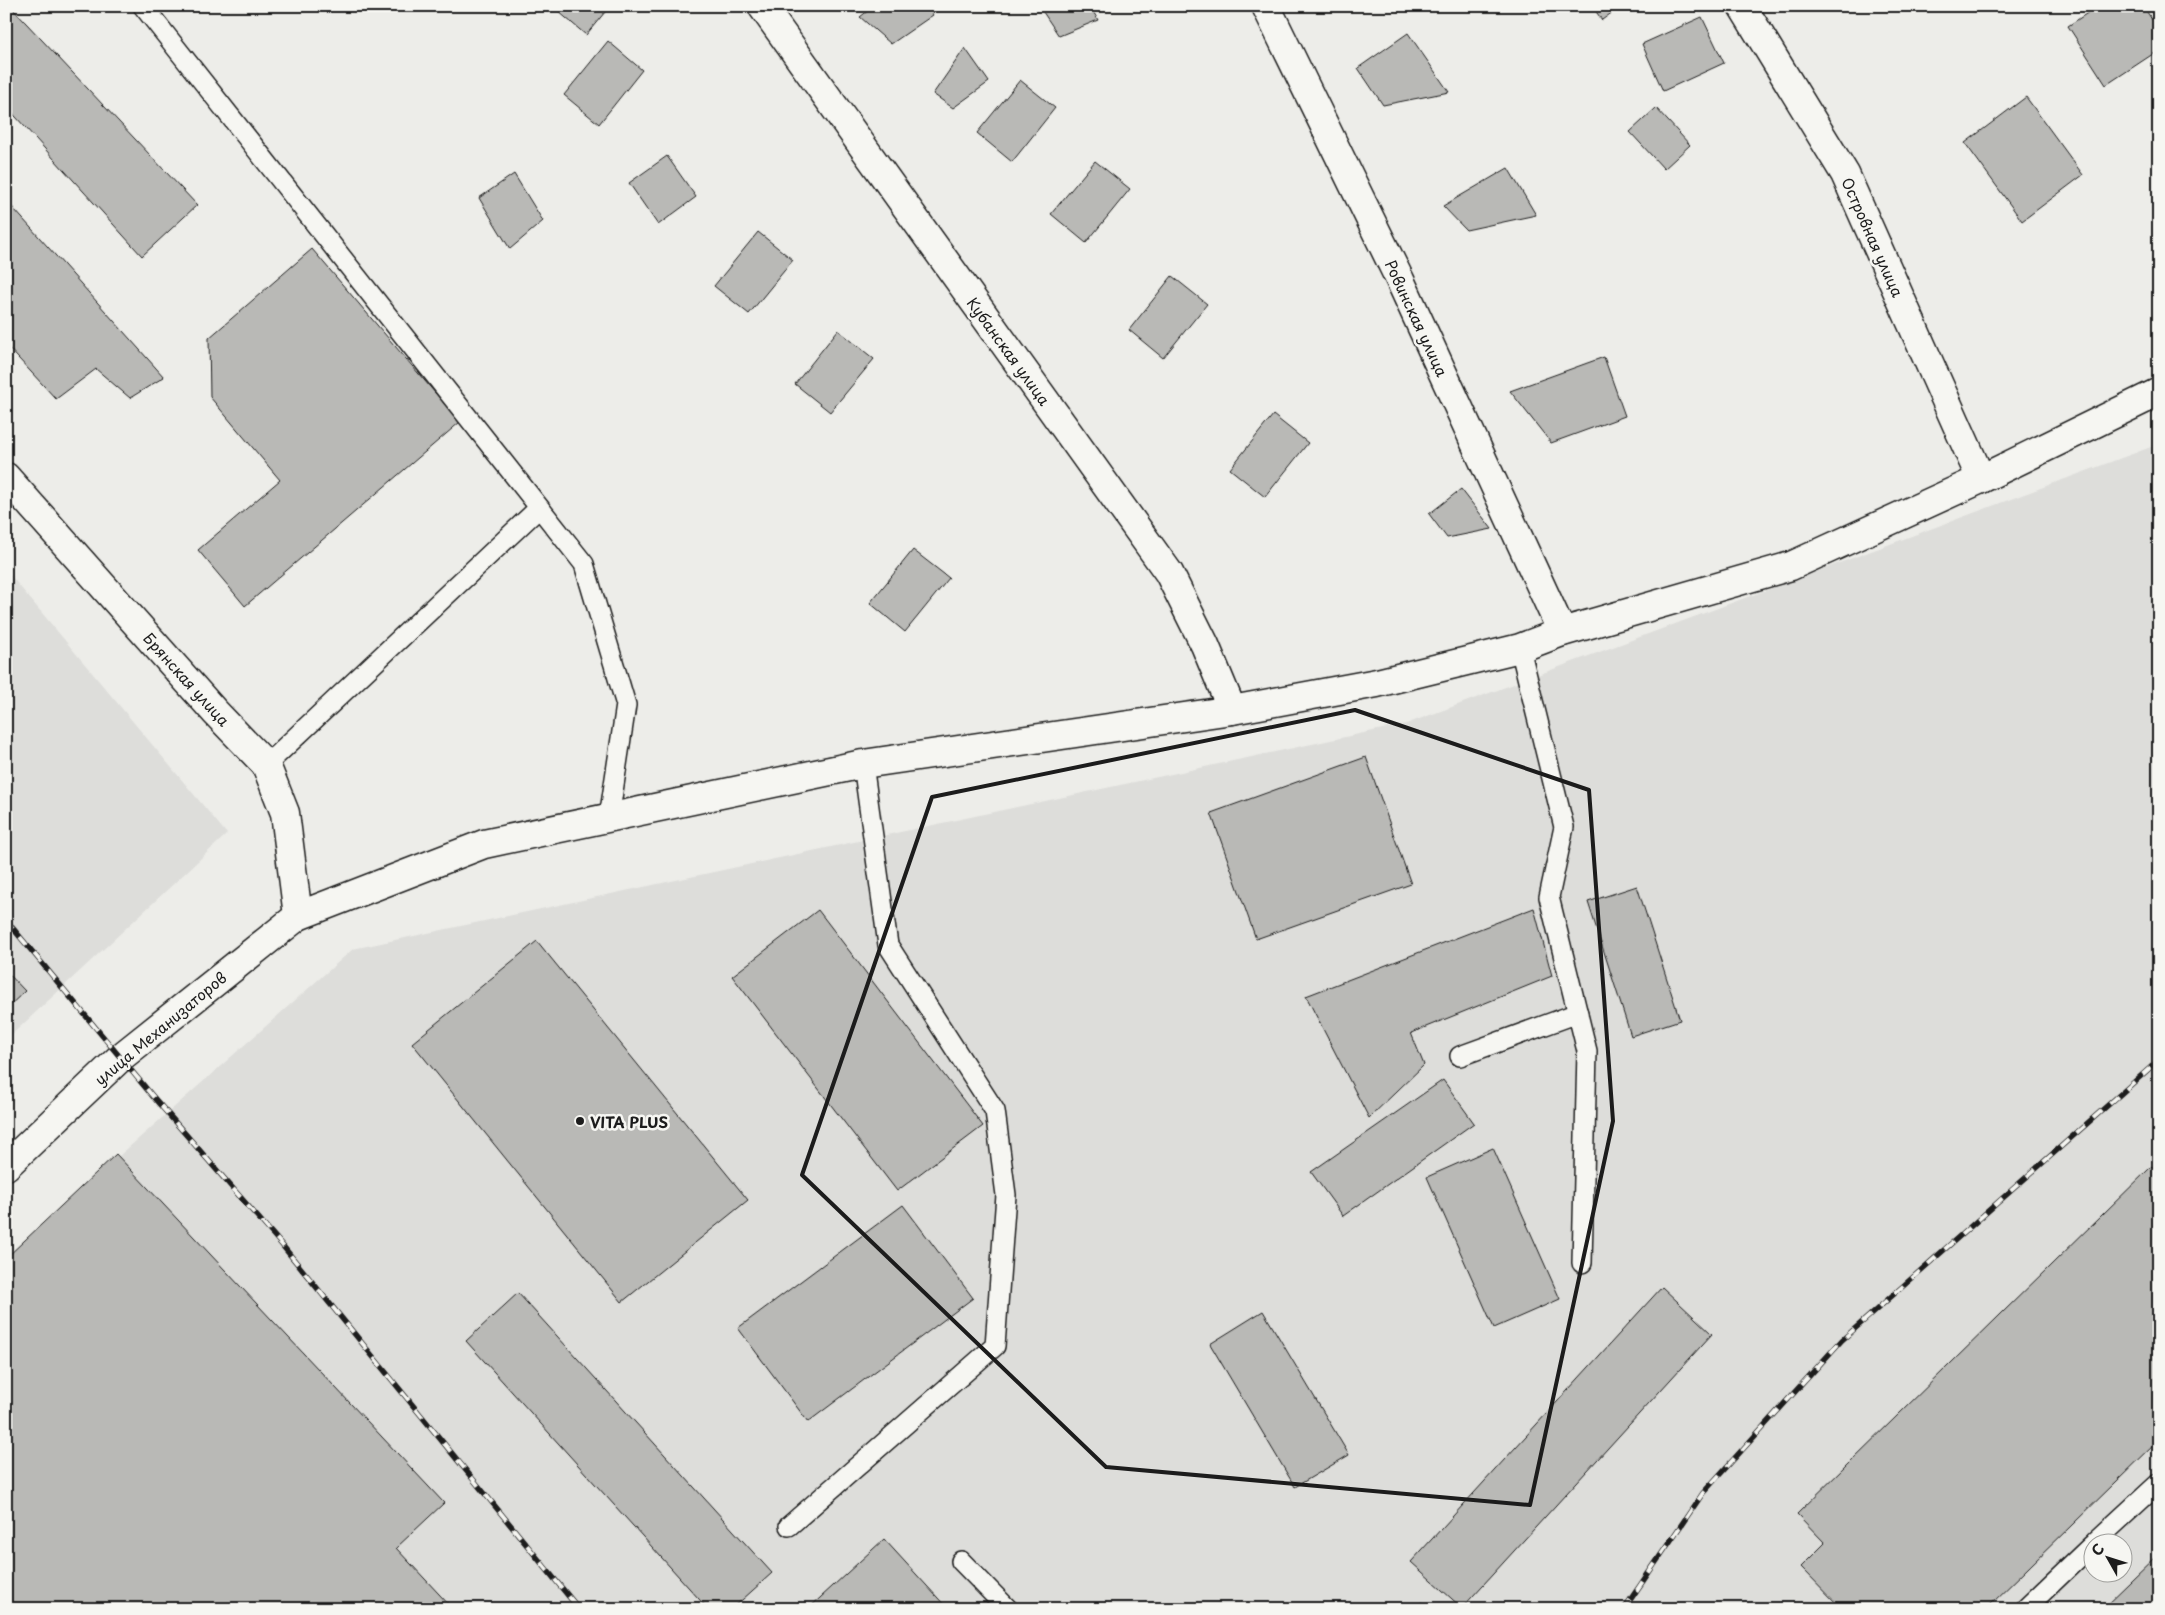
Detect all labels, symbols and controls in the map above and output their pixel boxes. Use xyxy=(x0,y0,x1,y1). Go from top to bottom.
street label: Островная улица xyxy=(1836,174,1910,301)
street label: Ровинская улица xyxy=(1380,256,1454,381)
street label: Кубанская улица xyxy=(962,292,1056,410)
street label: Брянская улица xyxy=(139,627,236,731)
street label: улица Механизаторов xyxy=(89,966,231,1090)
place label: VITA PLUS xyxy=(590,1110,668,1133)
marker: VITA PLUS xyxy=(574,1115,586,1127)
north arrow xyxy=(2082,1532,2132,1582)
text: С xyxy=(2086,1539,2109,1560)

